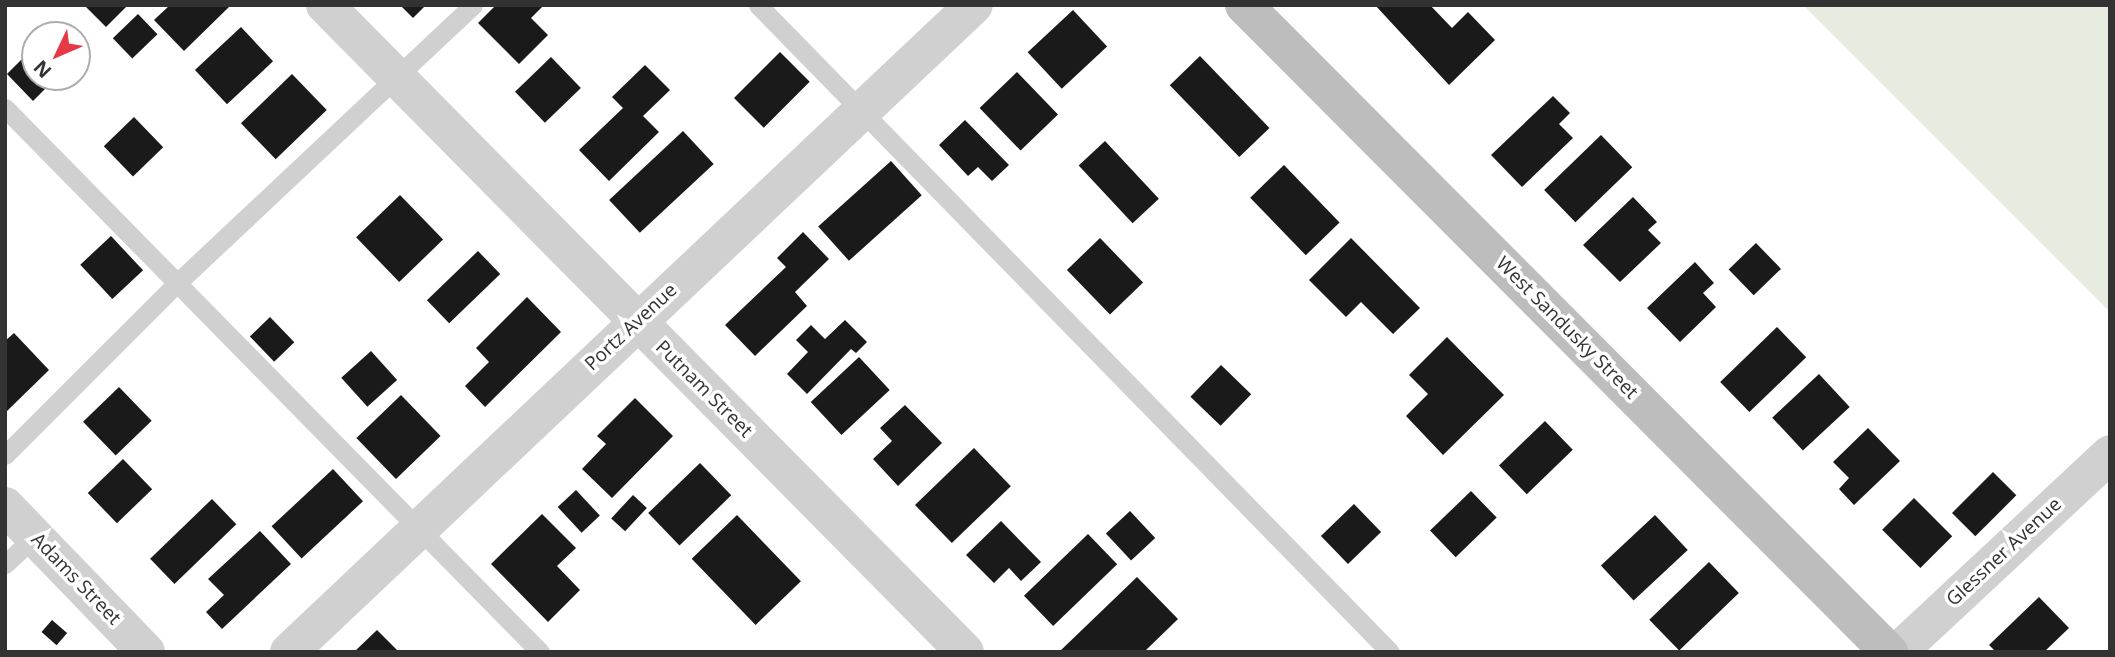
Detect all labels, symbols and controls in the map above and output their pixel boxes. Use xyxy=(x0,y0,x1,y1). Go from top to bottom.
north arrow xyxy=(21,21,91,91)
text: N xyxy=(28,55,57,84)
street label: West Sandusky Street xyxy=(1491,252,1643,404)
street label: Portz Avenue xyxy=(580,279,682,375)
street label: Putnam Street xyxy=(651,336,757,442)
street label: Glessner Avenue xyxy=(1942,493,2066,611)
street label: Adams Street xyxy=(27,528,125,630)

